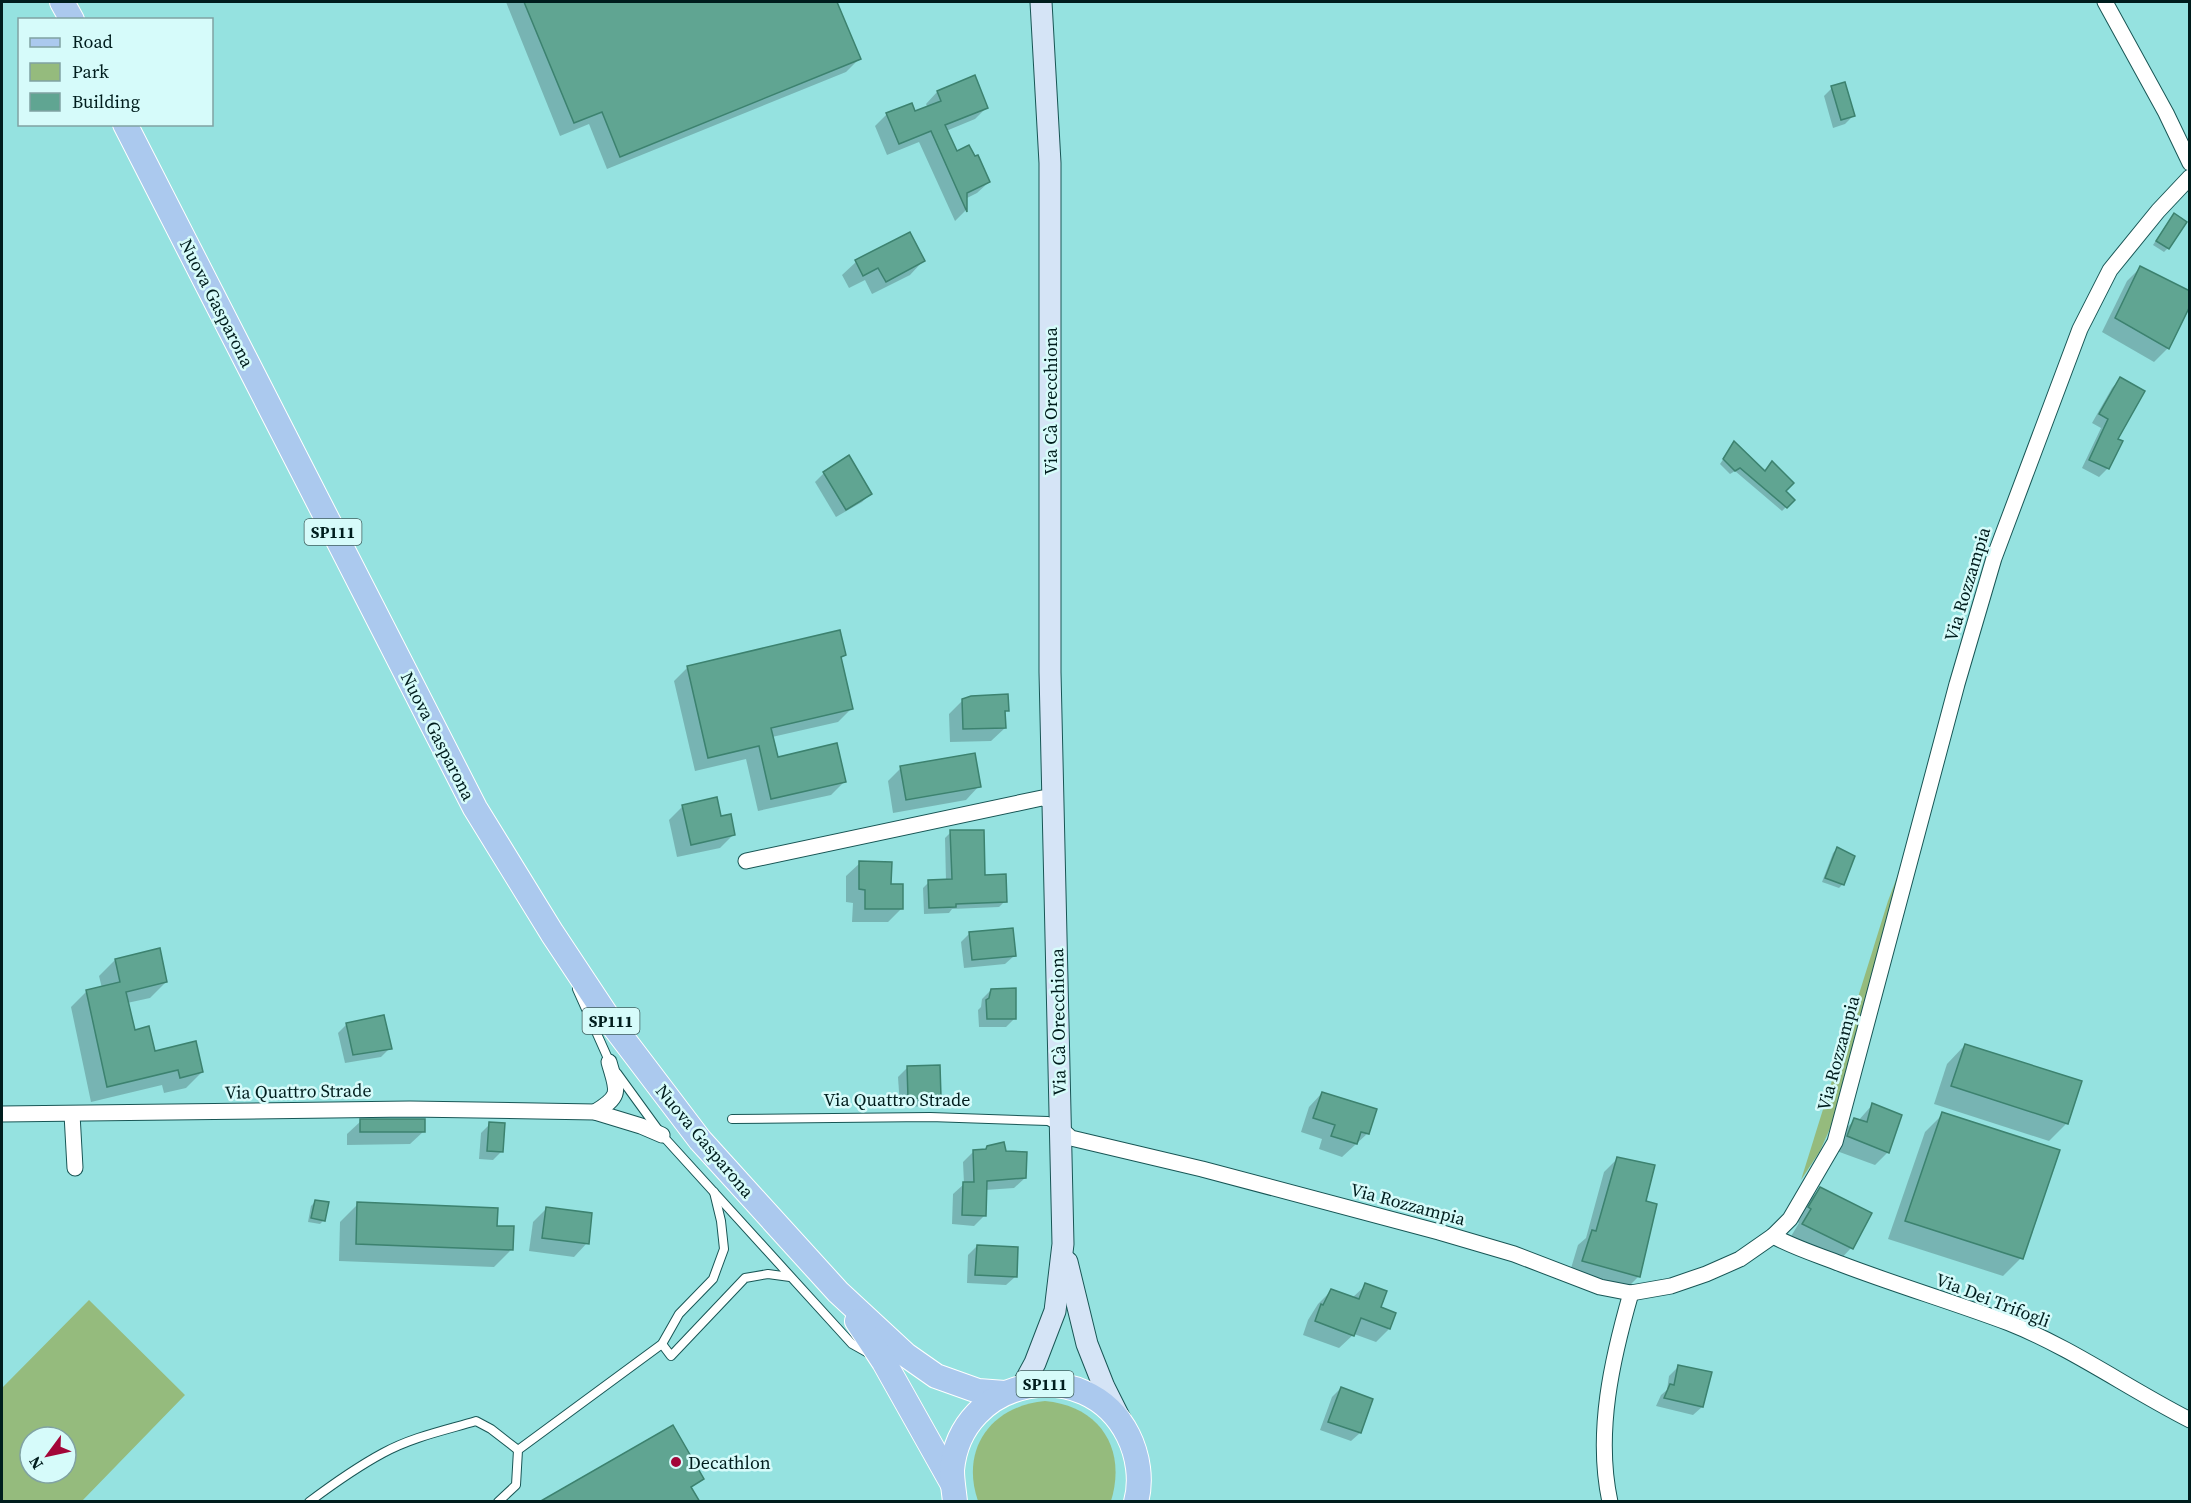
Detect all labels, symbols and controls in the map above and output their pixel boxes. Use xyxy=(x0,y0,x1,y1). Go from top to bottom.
legend xyxy=(18,18,213,126)
text: Road xyxy=(72,29,113,54)
text: Park xyxy=(72,59,109,84)
text: Building xyxy=(72,89,140,114)
street label: Nuova Gasparona xyxy=(174,234,261,372)
street label: Via Cà Orecchiona xyxy=(1038,326,1063,475)
road number: SP111 xyxy=(304,519,362,545)
street label: Via Rozzampia xyxy=(1938,523,1996,644)
street label: Nuova Gasparona xyxy=(395,667,482,805)
street label: Via Cà Orecchiona xyxy=(1044,947,1072,1096)
street label: Via Rozzampia xyxy=(1811,992,1866,1113)
road number: SP111 xyxy=(582,1008,640,1034)
street label: Via Quattro Strade xyxy=(224,1077,372,1105)
street label: Nuova Gasparona xyxy=(650,1079,761,1204)
street label: Via Quattro Strade xyxy=(824,1087,970,1112)
street label: Via Rozzampia xyxy=(1348,1177,1469,1232)
street label: Via Dei Trifogli xyxy=(1932,1267,2054,1333)
road number: SP111 xyxy=(1016,1371,1074,1397)
north arrow xyxy=(18,1425,78,1485)
place label: Decathlon xyxy=(688,1450,771,1475)
text: N xyxy=(23,1452,48,1474)
marker: Decathlon xyxy=(669,1455,683,1469)

